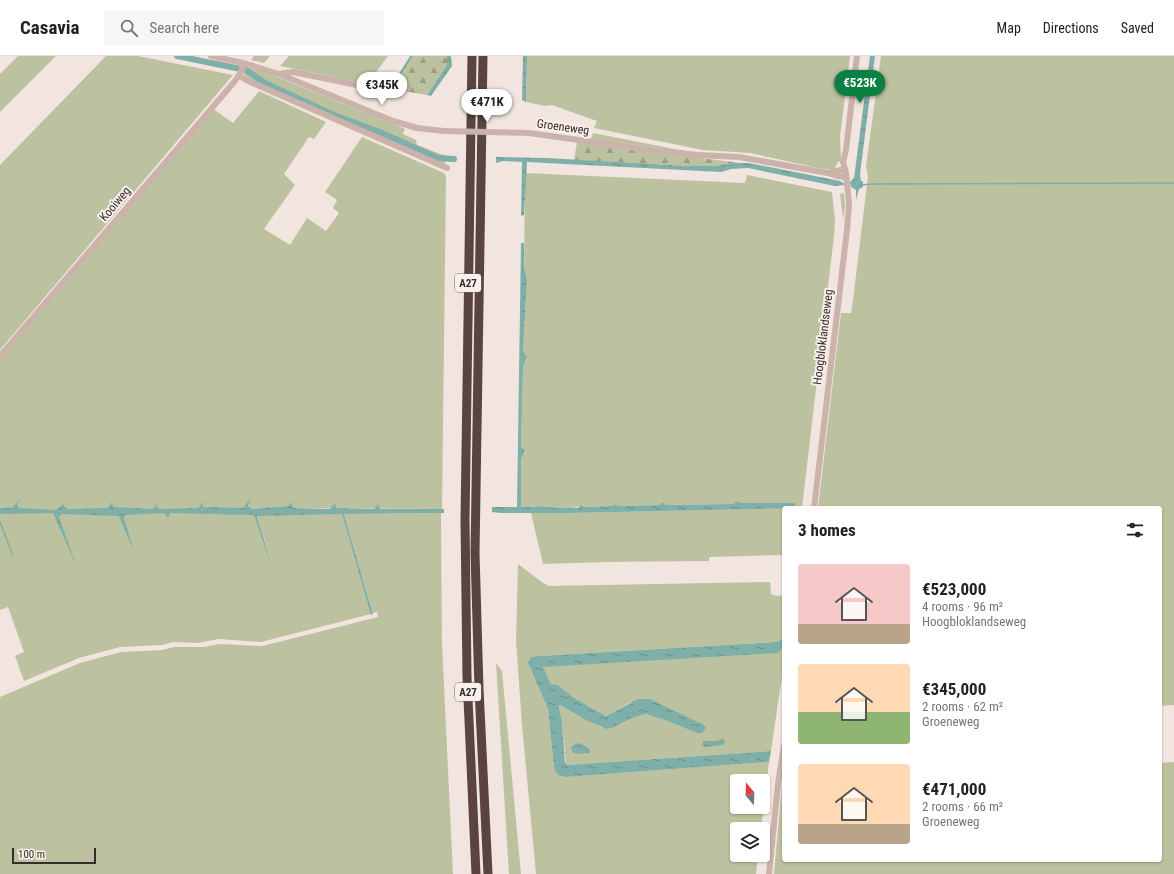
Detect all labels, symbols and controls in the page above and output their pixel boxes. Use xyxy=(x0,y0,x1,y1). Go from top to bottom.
search box xyxy=(104,10,384,46)
text: Casavia xyxy=(20,16,80,39)
icon: search xyxy=(118,17,140,39)
text: Search here xyxy=(150,19,219,37)
text: Map xyxy=(997,20,1021,36)
text: Directions xyxy=(1043,20,1099,36)
text: Saved xyxy=(1121,20,1154,36)
pin: €523K xyxy=(832,70,888,104)
pin: €345K xyxy=(354,72,410,106)
text: €523K xyxy=(843,75,877,90)
text: €345K xyxy=(365,77,399,92)
pin: €471K xyxy=(459,89,515,123)
text: €471K xyxy=(470,94,504,109)
street label: Groeneweg xyxy=(536,116,590,138)
street label: Kooiweg xyxy=(97,184,133,224)
road number: A27 xyxy=(455,274,481,292)
street label: Hoogbloklandseweg xyxy=(810,288,836,386)
icon: filters xyxy=(1124,519,1146,541)
text: 3 homes xyxy=(798,520,856,540)
text: €523,000 xyxy=(922,579,986,599)
icon: home xyxy=(830,580,878,628)
text: 4 rooms · 96 m² xyxy=(922,599,1003,614)
text: Hoogbloklandseweg xyxy=(922,614,1026,629)
text: €345,000 xyxy=(922,679,986,699)
icon: home xyxy=(830,680,878,728)
road number: A27 xyxy=(455,683,481,701)
text: 2 rooms · 62 m² xyxy=(922,699,1003,714)
text: Groeneweg xyxy=(922,714,979,729)
north arrow xyxy=(730,774,770,814)
map controls xyxy=(730,774,770,862)
text: €471,000 xyxy=(922,779,986,799)
icon: home xyxy=(830,780,878,828)
text: 2 rooms · 66 m² xyxy=(922,799,1003,814)
text: Groeneweg xyxy=(922,814,979,829)
button: layers xyxy=(730,822,770,862)
scale bar xyxy=(12,846,96,865)
text: 100 m xyxy=(18,848,45,861)

